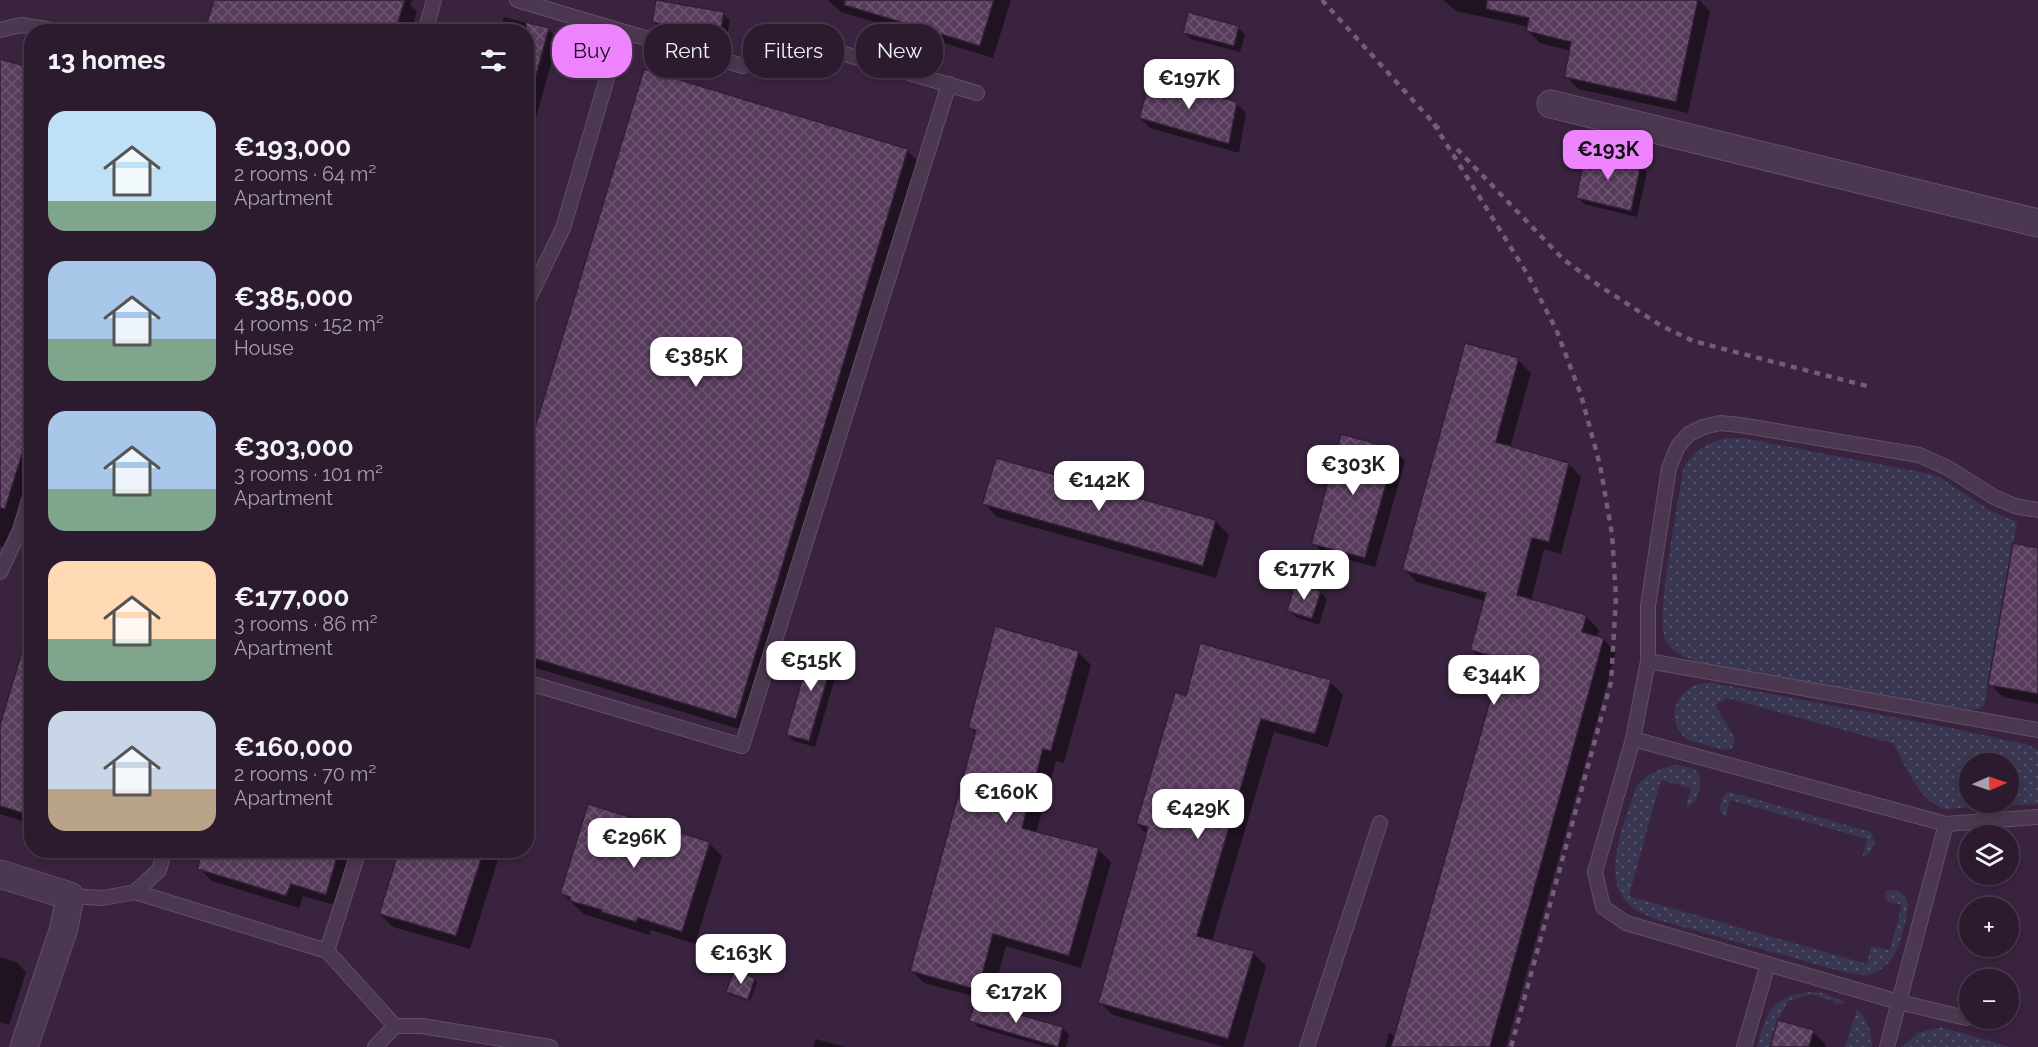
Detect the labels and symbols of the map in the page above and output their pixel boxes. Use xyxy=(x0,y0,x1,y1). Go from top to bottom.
pin: €197K xyxy=(1147,59,1231,110)
pin: €193K xyxy=(1566,130,1650,181)
pin: €385K xyxy=(654,337,738,388)
pin: €303K xyxy=(1311,445,1395,496)
pin: €142K xyxy=(1057,461,1141,512)
pin: €177K xyxy=(1262,550,1346,601)
pin: €515K xyxy=(769,641,853,692)
pin: €344K xyxy=(1452,655,1536,706)
north arrow xyxy=(1959,753,2019,813)
pin: €160K xyxy=(964,773,1048,824)
pin: €429K xyxy=(1156,789,1240,840)
pin: €296K xyxy=(592,818,676,869)
pin: €163K xyxy=(699,934,783,985)
pin: €172K xyxy=(974,973,1058,1024)

